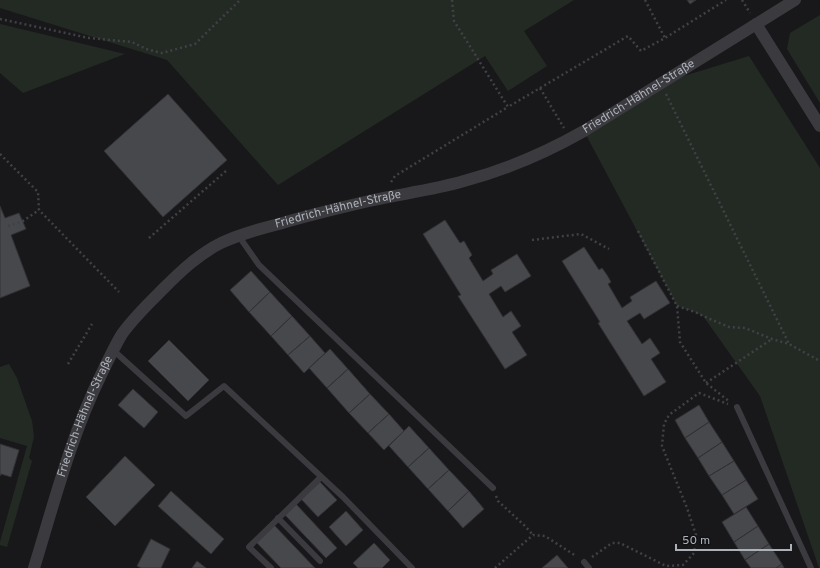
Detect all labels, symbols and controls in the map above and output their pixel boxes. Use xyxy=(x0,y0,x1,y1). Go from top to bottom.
street label: Friedrich-Hähnel-Straße xyxy=(580,56,698,138)
street label: Friedrich-Hähnel-Straße xyxy=(273,187,403,233)
street label: Friedrich-Hähnel-Straße xyxy=(54,353,117,479)
scale bar xyxy=(676,526,791,552)
text: 50 m xyxy=(682,533,710,549)

